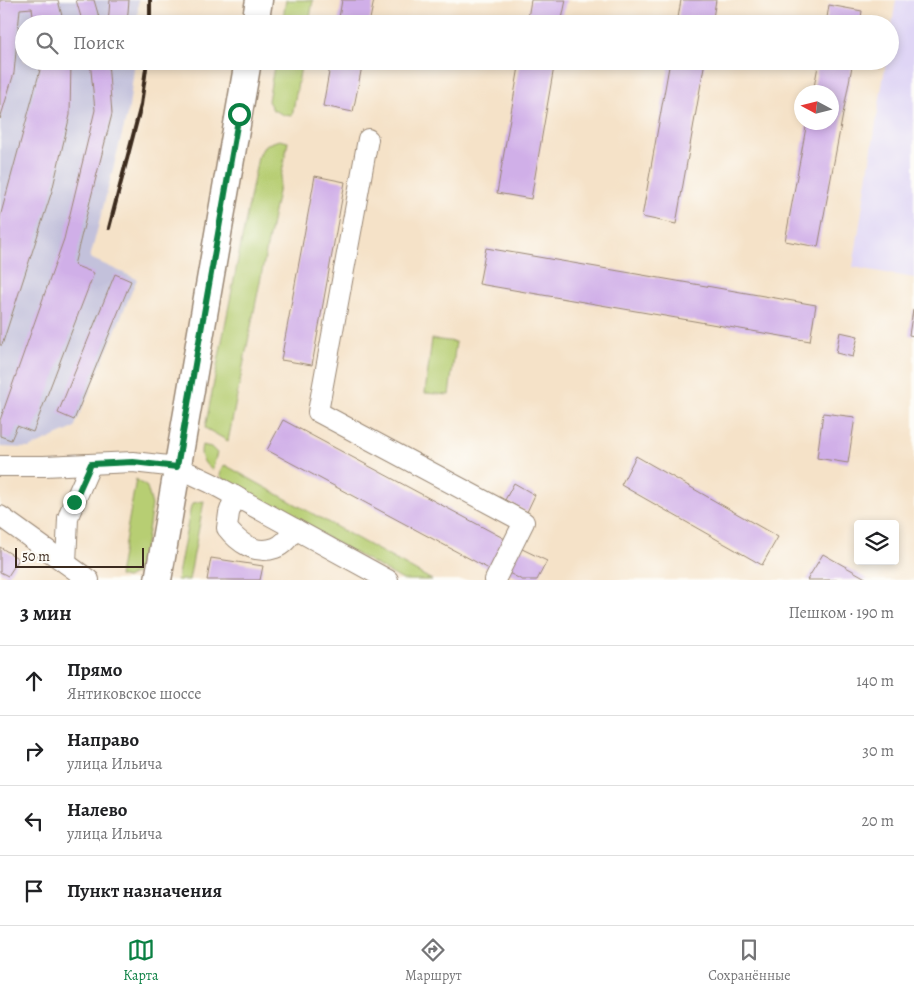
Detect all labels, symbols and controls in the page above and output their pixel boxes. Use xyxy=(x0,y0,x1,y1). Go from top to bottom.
search box xyxy=(15,15,899,70)
icon: search xyxy=(33,29,61,57)
text: Поиск xyxy=(73,30,125,56)
north arrow xyxy=(794,85,839,130)
route start xyxy=(228,103,251,126)
route end xyxy=(63,491,86,514)
map controls xyxy=(854,520,899,565)
button: layers xyxy=(854,520,899,565)
scale bar xyxy=(15,545,144,568)
text: 50 m xyxy=(22,547,50,566)
text: 3 мин xyxy=(20,599,72,627)
text: Пешком · 190 m xyxy=(789,602,894,624)
text: Прямо xyxy=(67,657,122,683)
icon: ahead xyxy=(20,667,48,695)
text: 140 m xyxy=(856,670,894,692)
text: Янтиковское шоссе xyxy=(67,683,201,705)
text: Направо xyxy=(67,727,139,753)
icon: right xyxy=(20,737,48,765)
text: 30 m xyxy=(862,740,894,762)
text: улица Ильича xyxy=(67,753,162,775)
text: Налево xyxy=(67,797,127,823)
icon: left xyxy=(20,807,48,835)
text: 20 m xyxy=(861,810,894,832)
text: улица Ильича xyxy=(67,823,162,845)
icon: arrive xyxy=(20,877,48,905)
text: Пункт назначения xyxy=(67,878,222,904)
tab: Карта xyxy=(123,936,159,985)
tab: Маршрут xyxy=(405,936,462,985)
tab: Сохранённые xyxy=(708,936,791,985)

